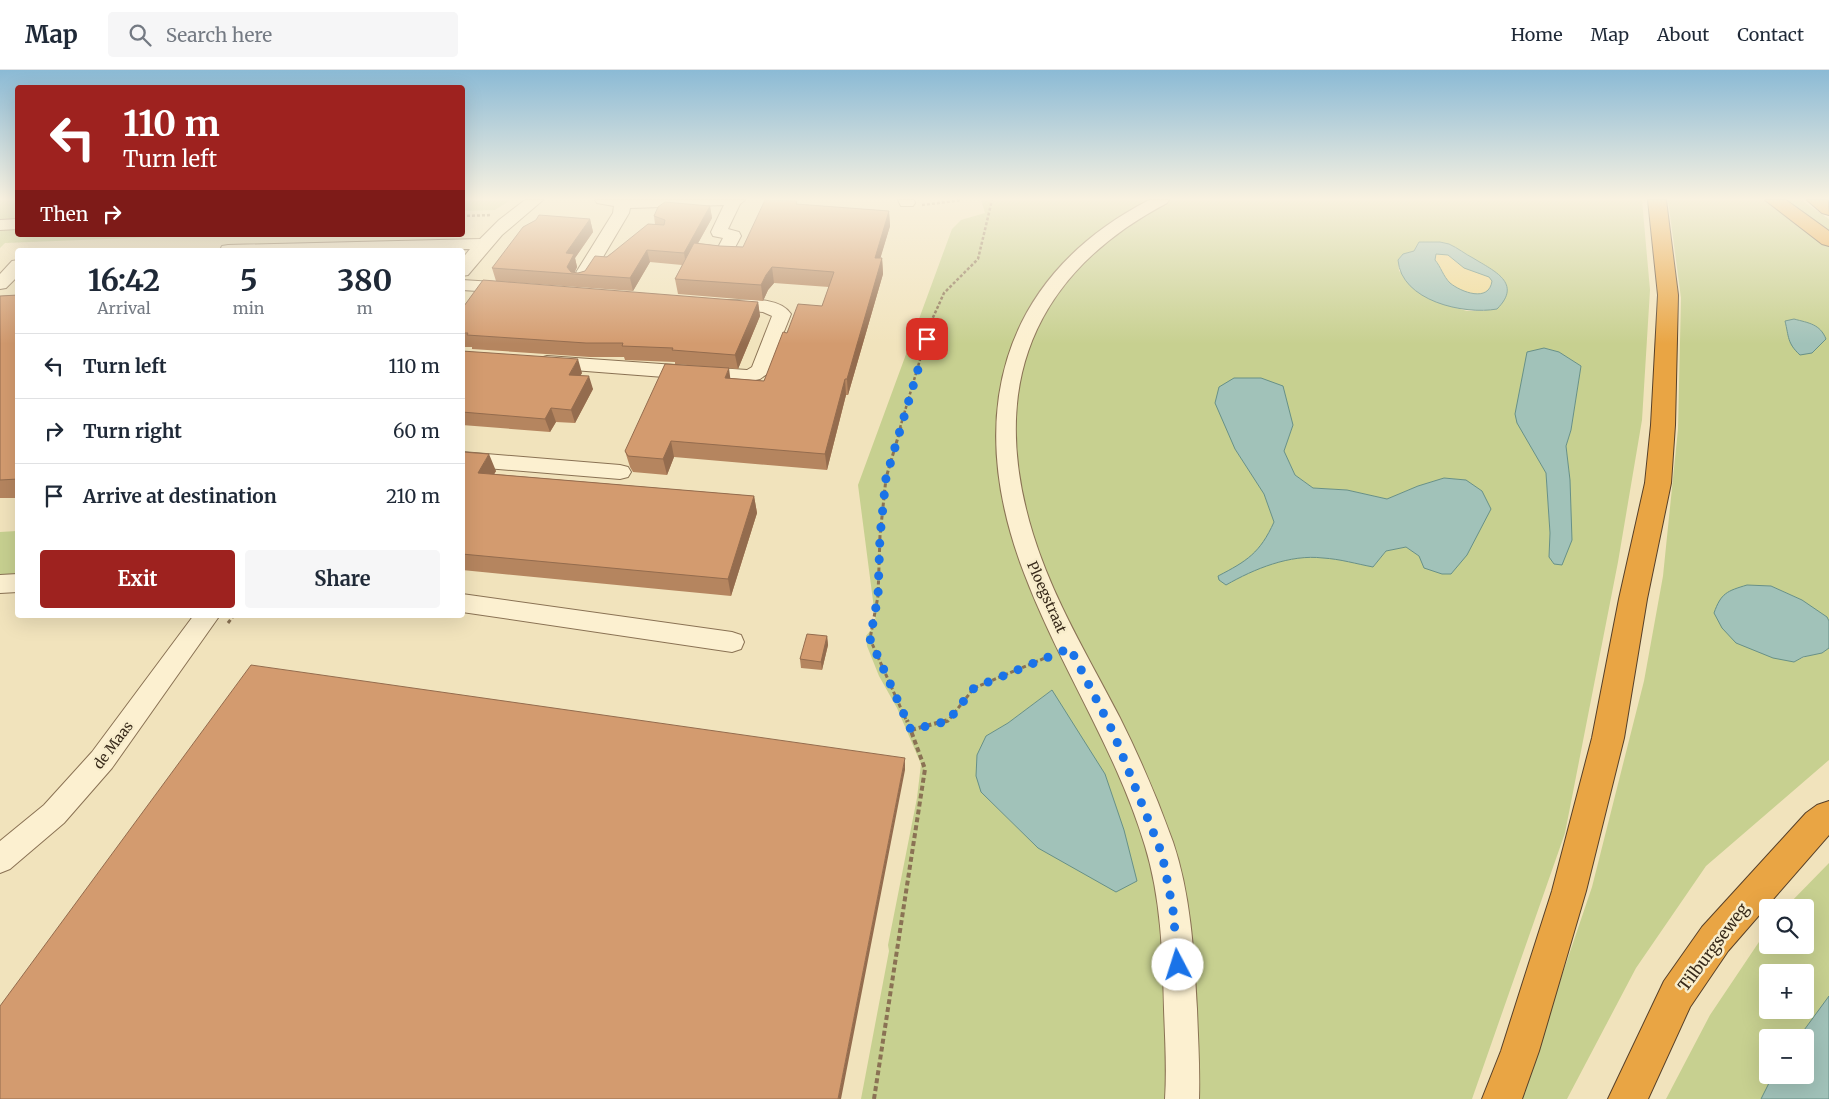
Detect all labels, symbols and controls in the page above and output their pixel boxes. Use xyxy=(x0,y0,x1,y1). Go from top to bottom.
search box xyxy=(108,12,458,57)
text: Map xyxy=(25,19,78,50)
icon: search xyxy=(126,21,154,49)
text: Search here xyxy=(166,23,272,47)
text: Home xyxy=(1511,23,1563,46)
text: Map xyxy=(1591,23,1629,46)
text: About xyxy=(1657,23,1709,46)
text: Contact xyxy=(1737,23,1804,46)
text: 110 m xyxy=(123,102,220,146)
icon: left xyxy=(40,105,105,170)
text: Turn left xyxy=(123,145,217,173)
icon: right xyxy=(98,200,126,228)
text: Then xyxy=(40,202,88,226)
text: 16:42 xyxy=(88,261,160,299)
text: 5 xyxy=(240,261,257,299)
text: 380 xyxy=(337,261,392,299)
text: Arrival xyxy=(97,298,151,318)
text: min xyxy=(233,298,264,318)
text: m xyxy=(357,298,373,318)
pin xyxy=(906,318,948,360)
icon: arrive xyxy=(913,325,941,353)
icon: left xyxy=(40,352,68,380)
text: Turn left xyxy=(83,354,167,378)
text: 110 m xyxy=(389,354,440,378)
icon: right xyxy=(40,417,68,445)
text: Turn right xyxy=(83,419,182,443)
text: 60 m xyxy=(393,419,440,443)
icon: arrive xyxy=(40,482,68,510)
text: Arrive at destination xyxy=(83,484,277,508)
text: 210 m xyxy=(386,484,440,508)
button: Exit xyxy=(40,550,235,608)
button: Share xyxy=(245,550,440,608)
street label: Ploegstraat xyxy=(1023,558,1071,636)
street label: de Maas xyxy=(89,717,137,772)
street label: Tilburgseweg xyxy=(1673,899,1753,995)
map controls xyxy=(1759,899,1814,1084)
button: search xyxy=(1759,899,1814,954)
position arrow xyxy=(1151,938,1203,990)
button: + xyxy=(1759,964,1814,1019)
button: − xyxy=(1759,1029,1814,1084)

